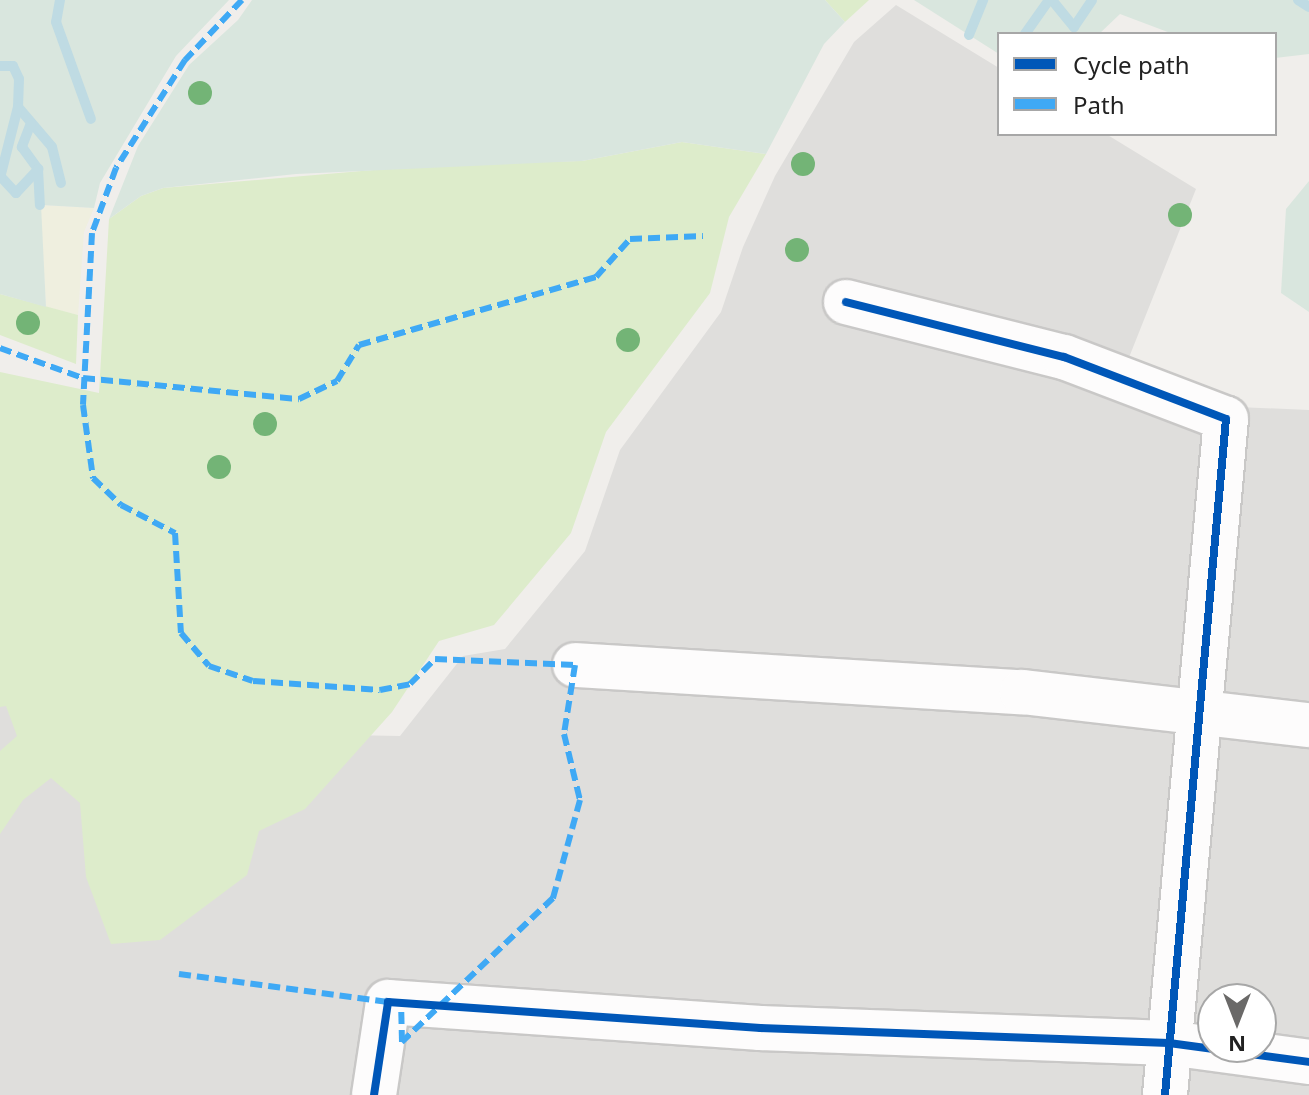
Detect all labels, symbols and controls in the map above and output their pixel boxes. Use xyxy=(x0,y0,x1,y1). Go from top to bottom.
legend xyxy=(997,32,1277,136)
text: Cycle path xyxy=(1073,48,1190,81)
text: Path xyxy=(1073,88,1124,121)
north arrow xyxy=(1197,983,1277,1063)
text: N xyxy=(1228,1030,1246,1060)

